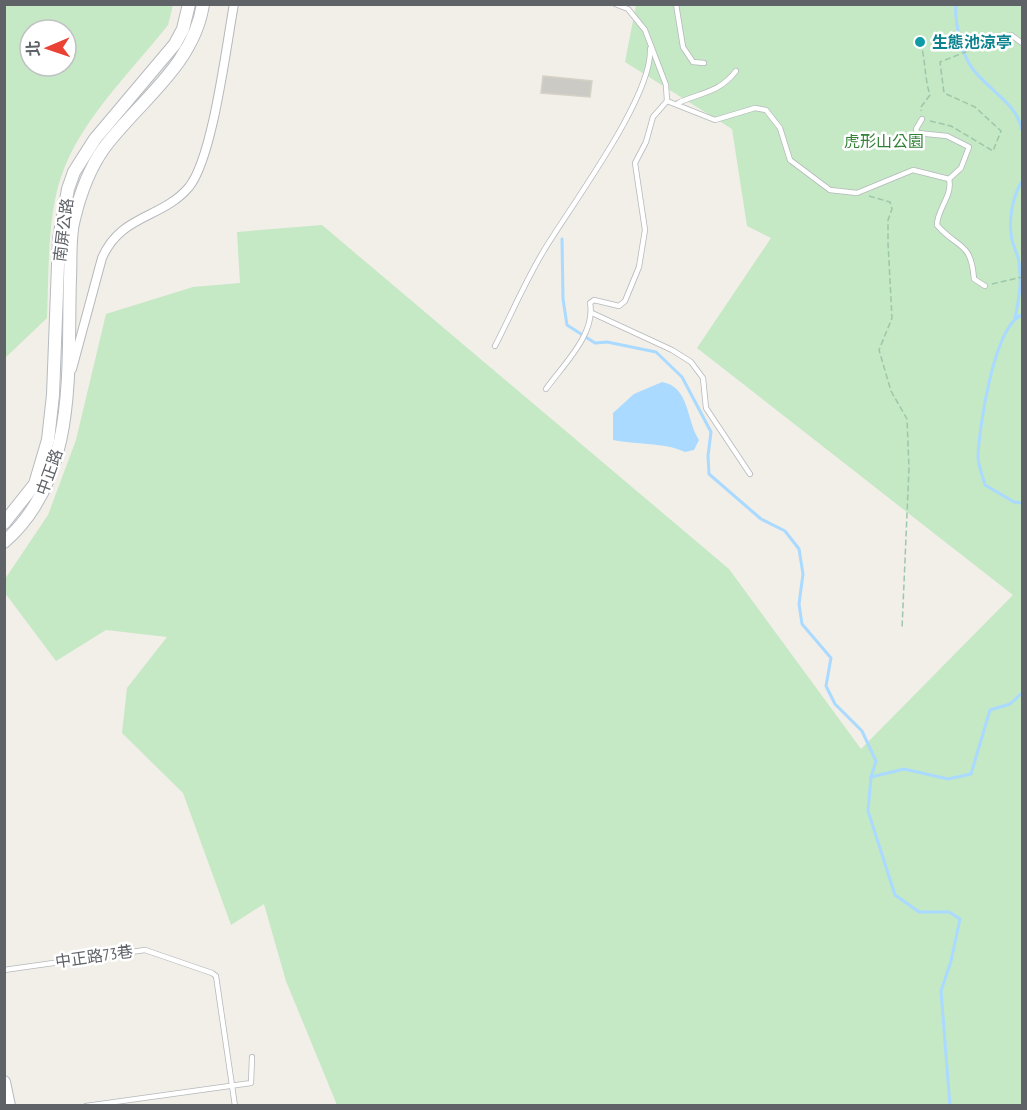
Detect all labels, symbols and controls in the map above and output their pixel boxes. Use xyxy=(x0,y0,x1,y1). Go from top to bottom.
north arrow xyxy=(18,18,78,78)
place label: 生態池涼亭 xyxy=(932,32,1012,52)
marker: 生態池涼亭 xyxy=(913,35,927,49)
text: 北 xyxy=(23,40,43,57)
park label: 虎形山公園 xyxy=(844,131,924,151)
street label: 南屏公路 xyxy=(49,197,77,263)
street label: 中正路 xyxy=(31,446,67,498)
street label: 中正路73巷 xyxy=(54,941,134,971)

